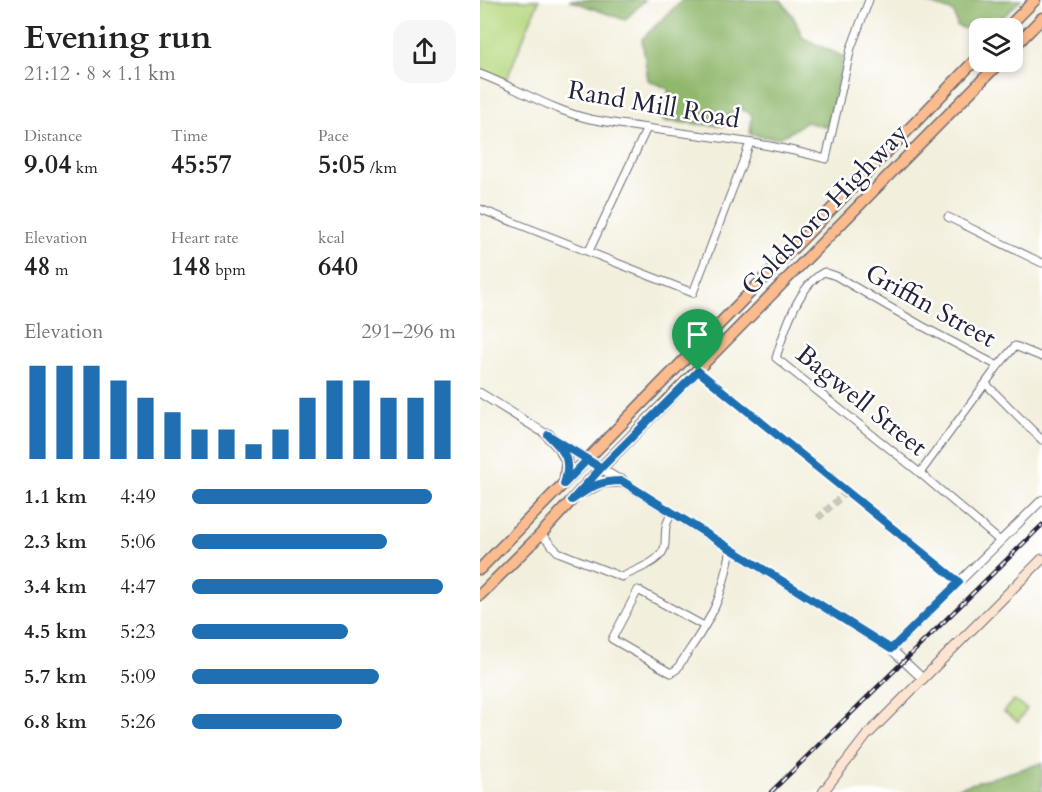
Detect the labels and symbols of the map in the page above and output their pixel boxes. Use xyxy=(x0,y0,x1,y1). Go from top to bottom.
street label: Rand Mill Road xyxy=(565,72,743,137)
street label: Goldsboro Highway xyxy=(733,116,916,303)
street label: Griffin Street xyxy=(859,255,1002,356)
pin xyxy=(672,309,723,371)
street label: Bagwell Street xyxy=(789,337,934,464)

